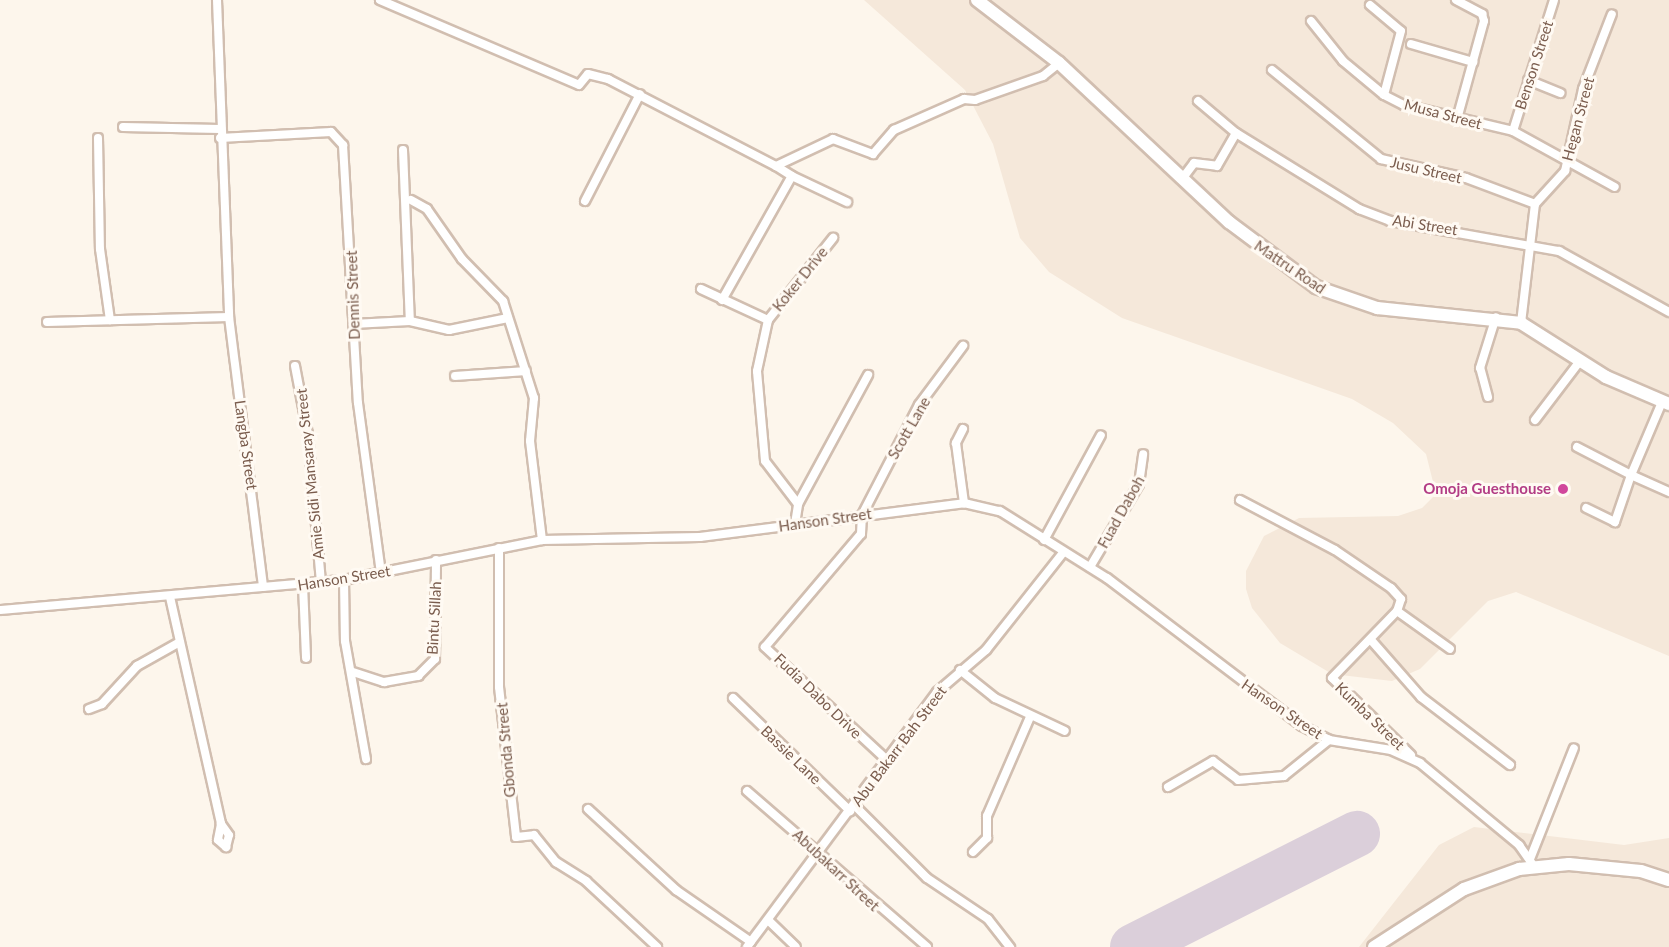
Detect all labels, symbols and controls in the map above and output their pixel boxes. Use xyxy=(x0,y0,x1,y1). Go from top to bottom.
street label: Benson Street xyxy=(1511,18,1557,112)
street label: Hegan Street xyxy=(1558,75,1598,163)
street label: Musa Street xyxy=(1402,95,1484,133)
street label: Jusu Street xyxy=(1389,153,1463,187)
street label: Abi Street xyxy=(1391,211,1459,239)
street label: Mattru Road xyxy=(1251,237,1329,297)
street label: Koker Drive xyxy=(768,243,832,315)
street label: Dennis Street xyxy=(342,250,364,340)
street label: Amie Sidi Mansaray Street xyxy=(292,387,328,561)
street label: Scott Lane xyxy=(884,394,934,462)
street label: Langba Street xyxy=(231,399,261,491)
street label: Fuad Daboh xyxy=(1094,473,1148,551)
place label: Omoja Guesthouse xyxy=(1423,480,1551,498)
marker: Omoja Guesthouse xyxy=(1556,482,1570,496)
street label: Hanson Street xyxy=(777,505,873,535)
street label: Hanson Street xyxy=(296,562,392,594)
street label: Bintu Sillah xyxy=(423,581,445,655)
street label: Fudia Dabo Drive xyxy=(770,650,866,742)
street label: Hanson Street xyxy=(1238,675,1326,743)
street label: Kumba Street xyxy=(1332,678,1408,754)
street label: Abu Bakarr Bah Street xyxy=(848,682,950,810)
street label: Gbonda Street xyxy=(493,702,519,798)
street label: Bassie Lane xyxy=(757,722,825,788)
street label: Abubakarr Street xyxy=(789,825,883,915)

